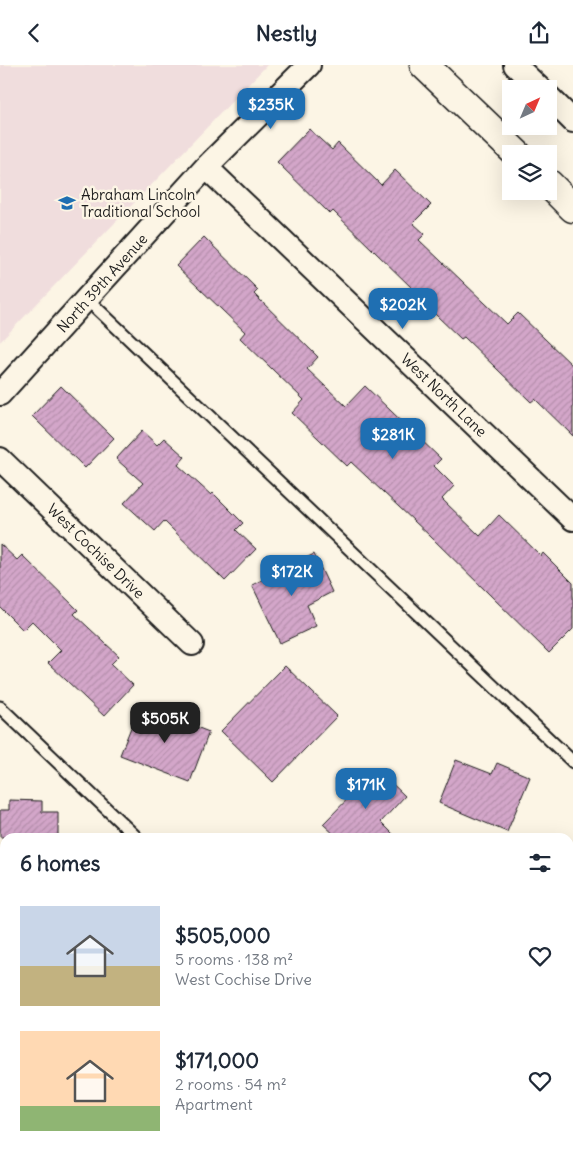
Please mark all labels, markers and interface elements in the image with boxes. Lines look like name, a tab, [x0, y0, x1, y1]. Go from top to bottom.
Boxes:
icon: back	[20, 19, 48, 47]
text: Nestly	[256, 19, 317, 47]
icon: share	[525, 19, 553, 47]
north arrow	[502, 80, 558, 135]
map controls	[502, 80, 557, 200]
pin: $235K	[236, 87, 306, 130]
text: $235K	[248, 94, 294, 114]
button: layers	[502, 145, 557, 200]
place label: Abraham Lincoln Traditional School	[81, 185, 200, 221]
school or university icon: Abraham Lincoln Traditional School	[57, 193, 77, 213]
street label: North 39th Avenue	[53, 230, 151, 336]
pin: $202K	[368, 287, 438, 330]
text: $202K	[380, 294, 426, 314]
street label: West North Lane	[397, 349, 491, 441]
pin: $281K	[358, 417, 428, 460]
text: $281K	[371, 424, 415, 444]
street label: West Cochise Drive	[43, 500, 149, 602]
pin: $172K	[257, 555, 327, 597]
text: $172K	[271, 561, 313, 581]
pin: $505K	[130, 701, 200, 744]
text: $505K	[141, 708, 189, 728]
pin: $171K	[331, 767, 401, 810]
text: $171K	[346, 774, 386, 794]
icon: filters	[526, 849, 554, 877]
text: 6 homes	[20, 850, 100, 877]
text: $505,000	[175, 922, 270, 949]
icon: home	[60, 926, 120, 986]
icon: heart	[526, 942, 554, 970]
text: 5 rooms · 138 m²	[175, 949, 293, 969]
text: West Cochise Drive	[175, 969, 312, 989]
text: $171,000	[175, 1047, 259, 1074]
icon: home	[60, 1051, 120, 1111]
icon: heart	[526, 1067, 554, 1095]
text: 2 rooms · 54 m²	[175, 1074, 287, 1094]
text: Apartment	[175, 1094, 253, 1114]

